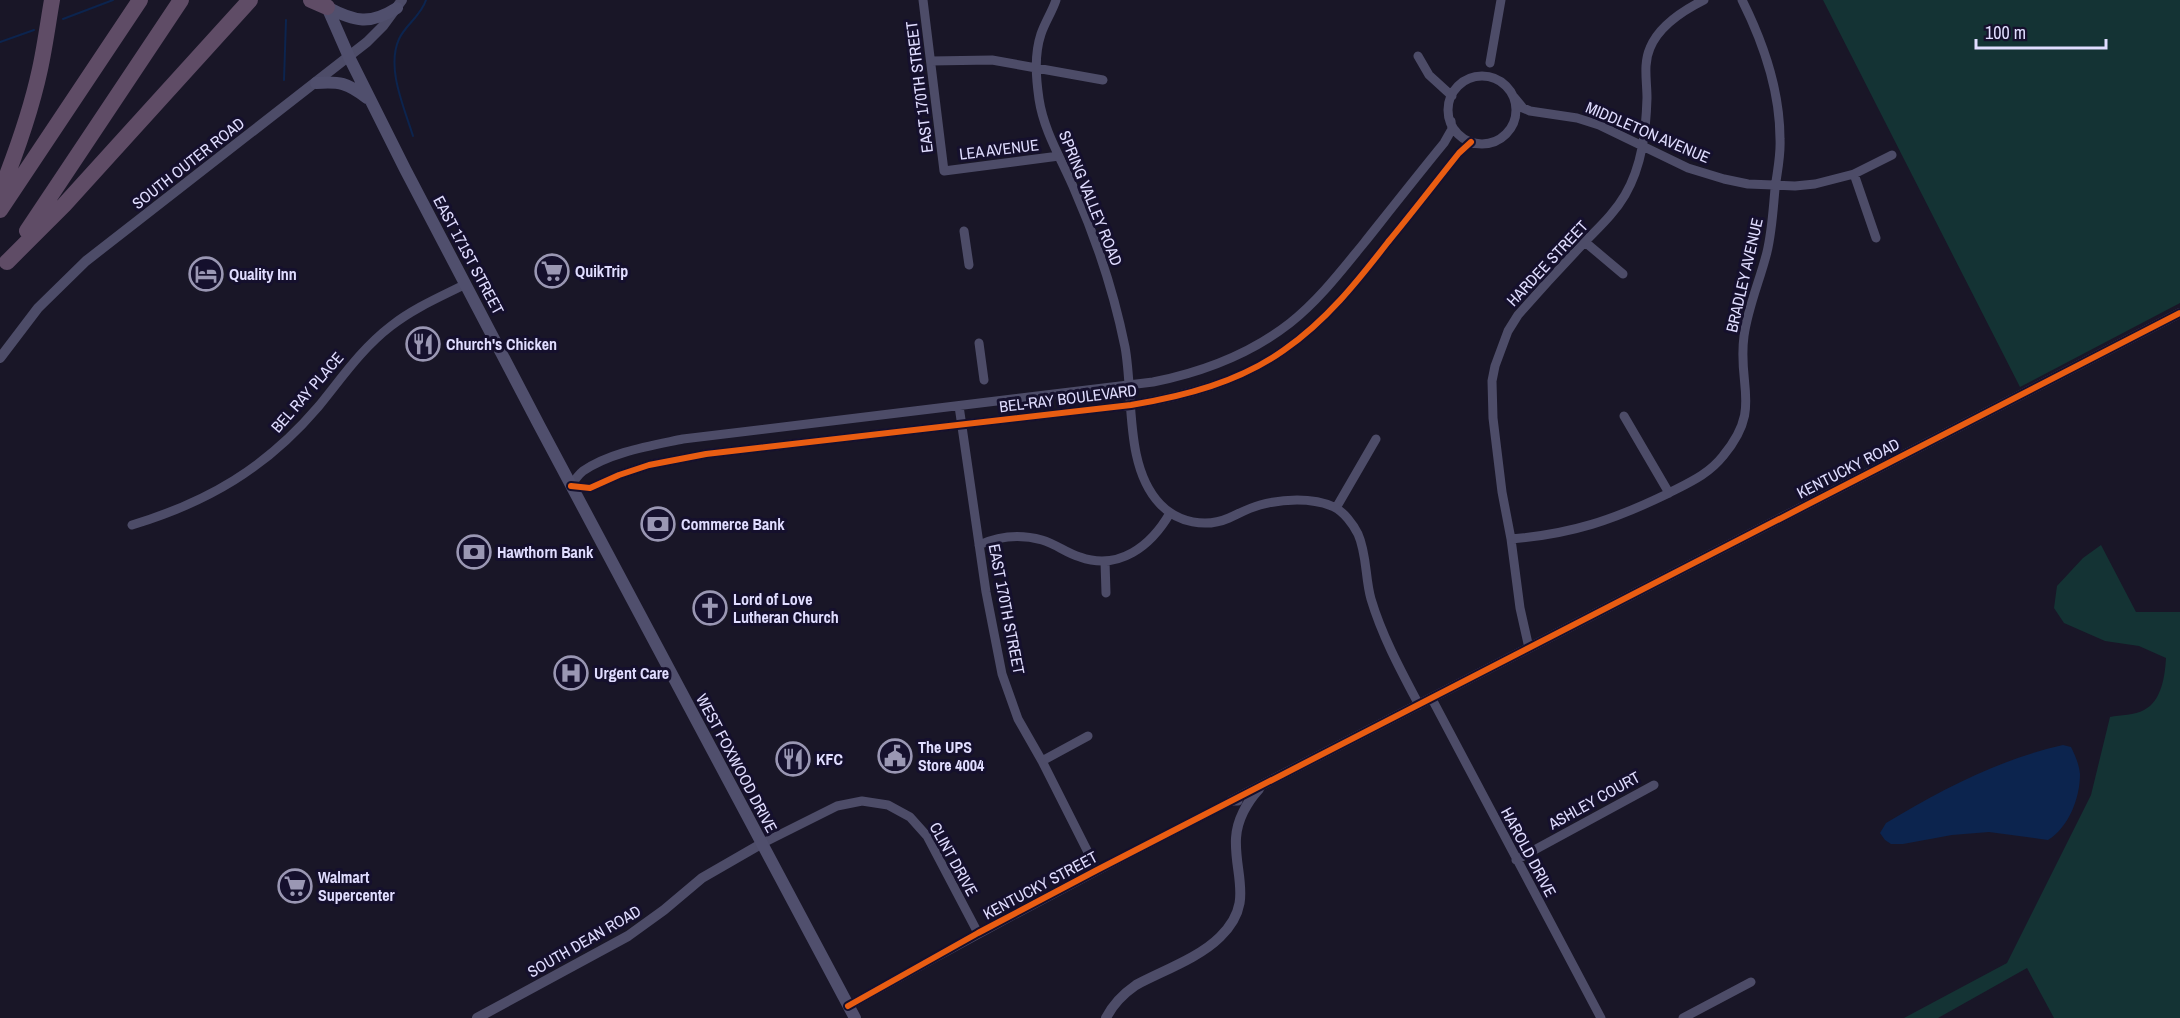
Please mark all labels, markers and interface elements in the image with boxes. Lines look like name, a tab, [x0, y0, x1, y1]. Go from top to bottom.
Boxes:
scale bar	[1976, 12, 2106, 50]
street label: EAST 170TH STREET	[900, 20, 938, 154]
text: 100 m	[1985, 20, 2026, 45]
street label: MIDDLETON AVENUE	[1583, 96, 1713, 168]
street label: SOUTH OUTER ROAD	[127, 112, 249, 214]
street label: SPRING VALLEY ROAD	[1054, 127, 1128, 269]
street label: LEA AVENUE	[958, 133, 1040, 165]
street label: EAST 171ST STREET	[428, 192, 510, 318]
street label: HARDEE STREET	[1501, 215, 1593, 311]
street label: BRADLEY AVENUE	[1720, 216, 1768, 334]
supermarket icon: QuikTrip	[534, 253, 570, 289]
hotel icon: Quality Inn	[188, 256, 224, 292]
place label: QuikTrip	[575, 260, 628, 282]
place label: Quality Inn	[229, 263, 297, 285]
restaurant icon: Church's Chicken	[405, 326, 441, 362]
place label: Church's Chicken	[446, 333, 557, 355]
street label: BEL RAY PLACE	[266, 347, 348, 437]
street label: BEL-RAY BOULEVARD	[998, 379, 1138, 417]
street label: KENTUCKY ROAD	[1793, 433, 1903, 503]
bank icon: Commerce Bank	[640, 506, 676, 542]
place label: Commerce Bank	[681, 513, 785, 535]
bank icon: Hawthorn Bank	[456, 534, 492, 570]
place label: Hawthorn Bank	[497, 541, 594, 563]
street label: EAST 170TH STREET	[984, 542, 1030, 676]
place label: Lord of Love Lutheran Church	[733, 588, 839, 628]
church icon: Lord of Love Lutheran Church	[692, 590, 728, 626]
hospital icon: Urgent Care	[553, 655, 589, 691]
place label: Urgent Care	[594, 662, 669, 684]
street label: WEST FOXWOOD DRIVE	[691, 690, 783, 836]
place label: The UPS Store 4004	[918, 736, 985, 776]
public building icon: The UPS Store 4004	[877, 738, 913, 774]
restaurant icon: KFC	[775, 741, 811, 777]
place label: KFC	[816, 748, 843, 770]
street label: ASHLEY COURT	[1543, 766, 1644, 835]
street label: HAROLD DRIVE	[1496, 803, 1562, 901]
street label: CLINT DRIVE	[925, 818, 983, 900]
street label: KENTUCKY STREET	[979, 846, 1101, 924]
place label: Walmart Supercenter	[318, 866, 395, 906]
supermarket icon: Walmart Supercenter	[277, 868, 313, 904]
street label: SOUTH DEAN ROAD	[523, 900, 645, 982]

